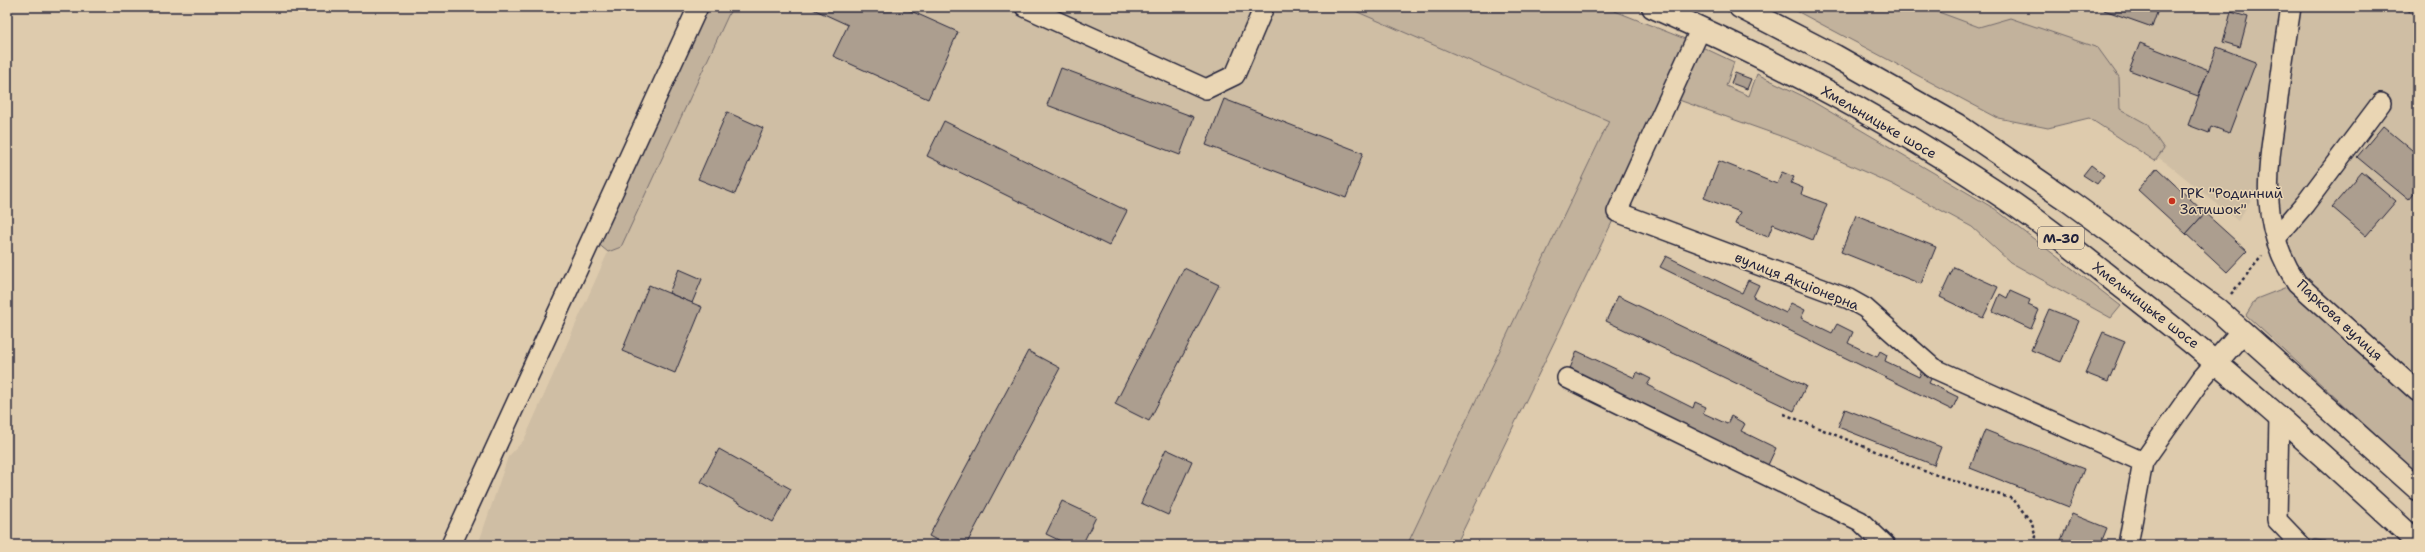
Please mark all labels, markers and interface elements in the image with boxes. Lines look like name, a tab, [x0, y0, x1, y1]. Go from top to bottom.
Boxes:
street label: Хмельницьке шосе	[1818, 82, 1940, 163]
place label: ГРК "Родинний Затишок"	[2180, 184, 2283, 218]
marker: ГРК "Родинний Затишок"	[2167, 196, 2177, 206]
road number: М-30	[2038, 227, 2084, 249]
street label: вулиця Акціонерна	[1732, 248, 1862, 314]
street label: Хмельницьке шосе	[2089, 258, 2203, 352]
street label: Паркова вулиця	[2293, 276, 2387, 364]

